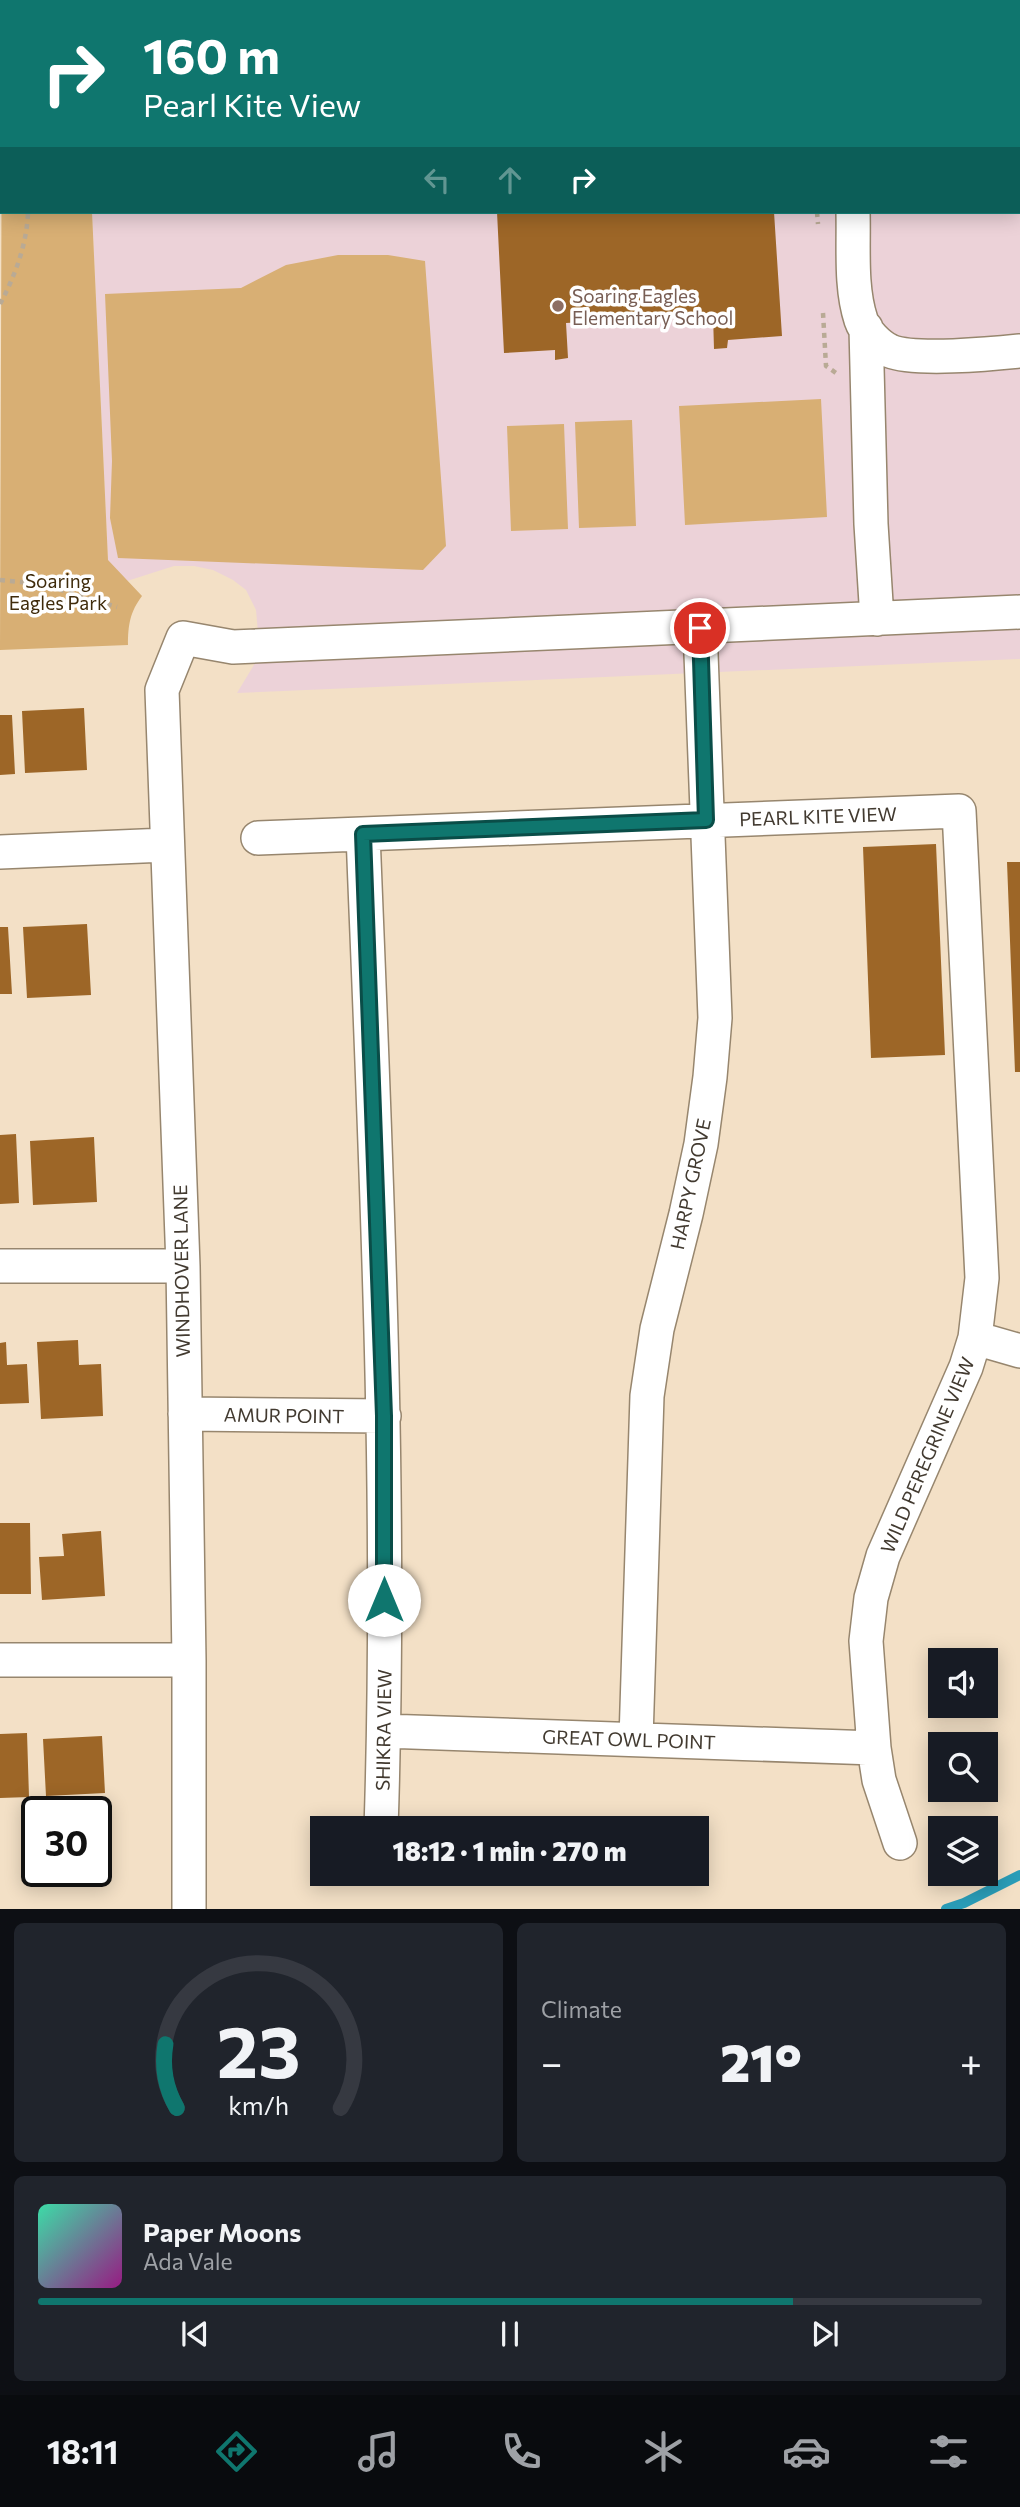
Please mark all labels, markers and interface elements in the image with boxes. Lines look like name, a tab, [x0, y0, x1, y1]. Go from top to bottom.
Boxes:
text: 160 m	[143, 24, 280, 84]
icon: right	[28, 28, 119, 119]
text: Pearl Kite View	[143, 84, 361, 124]
icon: left	[418, 161, 456, 199]
icon: ahead	[491, 161, 529, 199]
icon: right	[564, 161, 602, 199]
place label: Soaring Eagles Elementary School	[572, 284, 733, 329]
marker: Soaring Eagles Elementary School	[550, 298, 566, 314]
park label: Soaring Eagles Park	[9, 569, 107, 614]
pin	[670, 598, 730, 658]
icon: arrive	[681, 609, 719, 647]
street label: PEARL KITE VIEW	[739, 802, 897, 830]
street label: HARPY GROVE	[665, 1116, 715, 1252]
street label: WINDHOVER LANE	[168, 1184, 194, 1358]
street label: WILD PEREGRINE VIEW	[875, 1354, 979, 1556]
street label: AMUR POINT	[224, 1402, 344, 1428]
position arrow	[347, 1563, 421, 1637]
map controls	[928, 1648, 998, 1886]
button: sound	[928, 1648, 998, 1718]
street label: SHIKRA VIEW	[370, 1669, 396, 1791]
street label: GREAT OWL POINT	[542, 1724, 716, 1754]
button: search	[928, 1732, 998, 1802]
speed limit sign: 30	[21, 1796, 112, 1887]
button: layers	[928, 1816, 998, 1886]
text: 18:12 · 1 min · 270 m	[393, 1835, 626, 1866]
text: Climate	[541, 1995, 622, 2023]
text: 23	[217, 2005, 300, 2094]
text: 21°	[720, 2029, 802, 2093]
text: −	[541, 2038, 563, 2085]
text: +	[960, 2038, 982, 2085]
text: km/h	[228, 2090, 289, 2120]
text: Paper Moons	[143, 2216, 301, 2247]
text: Ada Vale	[143, 2247, 233, 2275]
icon: previous	[176, 2315, 214, 2353]
icon: pause	[491, 2315, 529, 2353]
icon: next	[806, 2315, 844, 2353]
icon: directions	[212, 2427, 261, 2476]
icon: music	[354, 2427, 403, 2476]
icon: phone	[497, 2427, 546, 2476]
icon: climate	[639, 2427, 688, 2476]
icon: car	[782, 2427, 831, 2476]
icon: filters	[924, 2427, 973, 2476]
text: 18:11	[47, 2431, 118, 2471]

